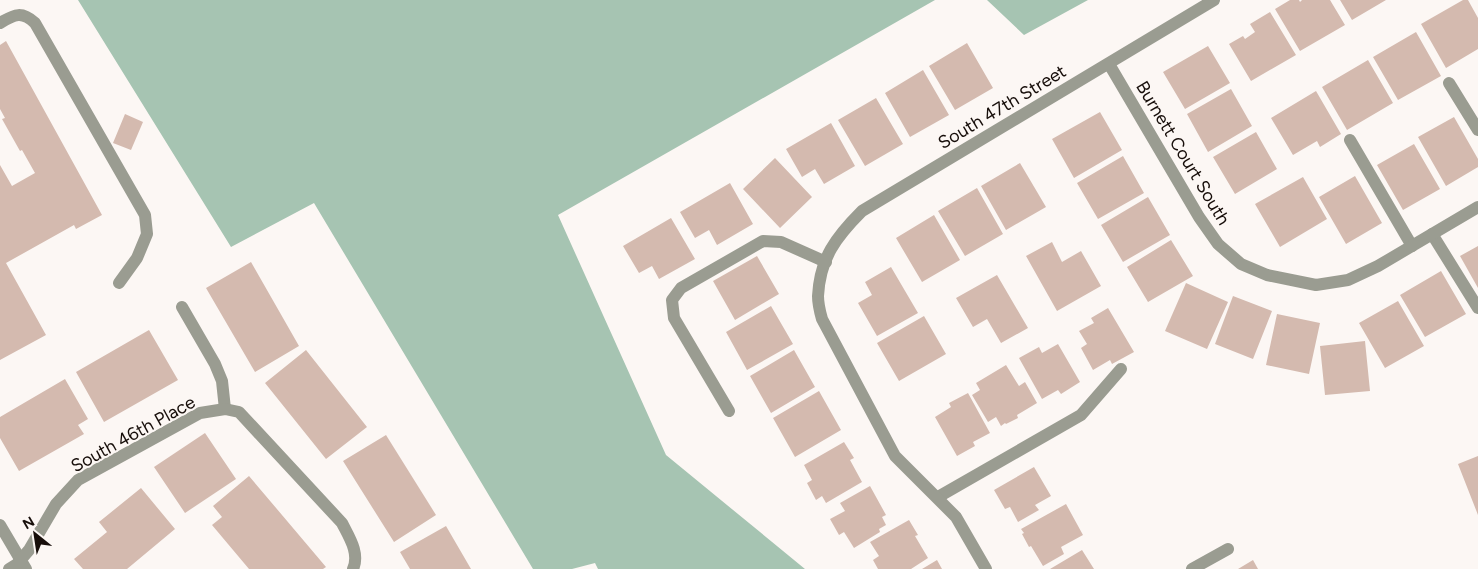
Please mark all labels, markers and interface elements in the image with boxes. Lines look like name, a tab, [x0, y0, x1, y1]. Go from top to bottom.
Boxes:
street label: South 47th Street	[934, 60, 1070, 154]
street label: Burnett Court South	[1131, 77, 1235, 229]
street label: South 46th Place	[67, 391, 199, 477]
north arrow	[10, 509, 60, 559]
text: N	[20, 513, 38, 533]

